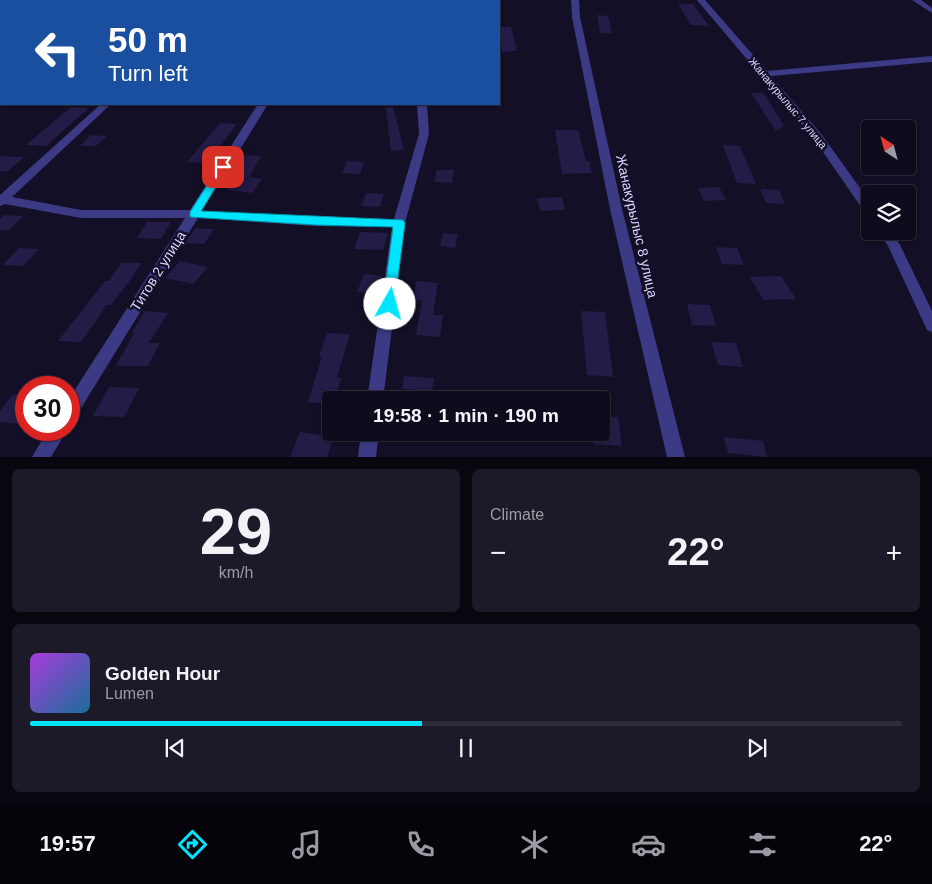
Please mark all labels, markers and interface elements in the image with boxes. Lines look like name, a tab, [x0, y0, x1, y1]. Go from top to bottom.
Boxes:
icon: left	[25, 20, 90, 85]
text: 50 m	[108, 20, 188, 59]
street label: Жанакурылыс 7 улица	[746, 55, 830, 152]
text: Turn left	[108, 61, 188, 86]
north arrow	[861, 120, 916, 175]
map controls	[861, 120, 916, 240]
pin	[202, 146, 244, 188]
icon: arrive	[209, 153, 237, 181]
street label: Жанакурылыс 8 улица	[613, 153, 661, 299]
button: layers	[861, 185, 916, 240]
street label: Титов 2 улица	[127, 228, 189, 314]
position arrow	[363, 277, 415, 329]
speed limit sign: 30	[15, 376, 80, 441]
text: 19:58 · 1 min · 190 m	[373, 405, 559, 426]
text: 29	[200, 495, 272, 568]
text: Climate	[490, 506, 544, 523]
text: 22°	[667, 531, 725, 573]
text: −	[490, 537, 506, 568]
text: +	[886, 537, 902, 568]
text: km/h	[219, 564, 253, 581]
text: Golden Hour	[105, 663, 220, 684]
text: Lumen	[105, 685, 154, 702]
icon: previous	[161, 734, 189, 762]
icon: pause	[452, 734, 480, 762]
icon: next	[743, 734, 771, 762]
icon: directions	[175, 827, 210, 862]
icon: music	[289, 827, 324, 862]
icon: phone	[403, 827, 438, 862]
icon: climate	[517, 827, 552, 862]
icon: car	[631, 827, 666, 862]
icon: filters	[745, 827, 780, 862]
text: 19:57	[40, 831, 96, 856]
text: 22°	[859, 831, 892, 856]

